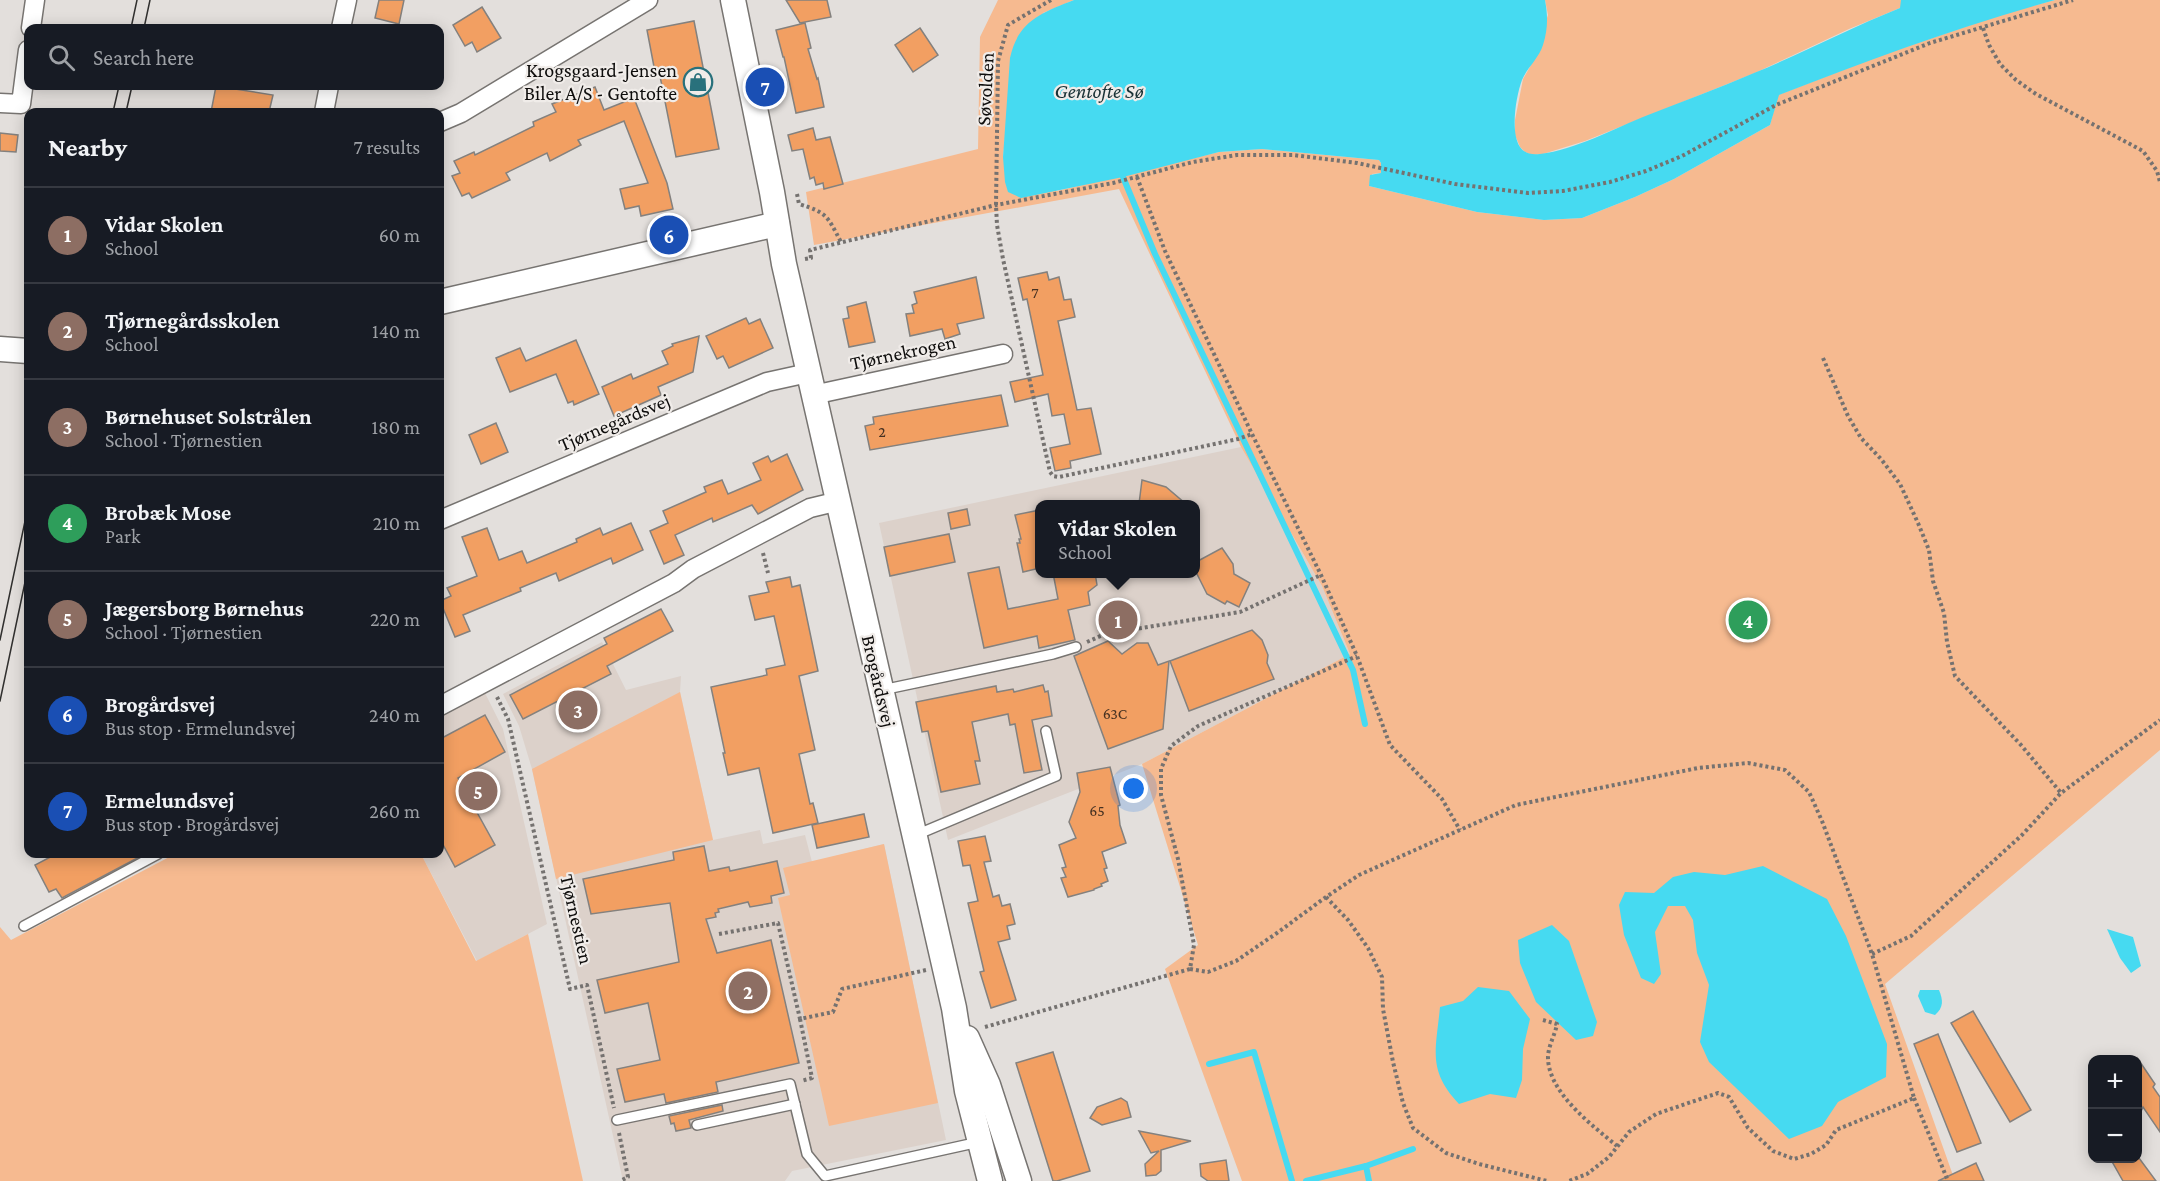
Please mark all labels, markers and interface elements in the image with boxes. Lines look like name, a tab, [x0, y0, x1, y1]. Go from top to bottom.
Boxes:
search box	[24, 24, 444, 90]
icon: search	[45, 41, 78, 74]
text: Search here	[93, 45, 194, 70]
street label: Søvolden	[972, 51, 998, 126]
place label: Krogsgaard-Jensen Biler A/S - Gentofte	[524, 59, 677, 104]
pin: 7	[746, 64, 784, 110]
shop icon: Krogsgaard-Jensen Biler A/S - Gentofte	[682, 66, 714, 98]
water label: Gentofte Sø	[1054, 79, 1144, 103]
text: Nearby	[48, 133, 127, 162]
text: 7 results	[354, 136, 420, 158]
text: Vidar Skolen	[105, 212, 223, 237]
pin: 6	[650, 212, 688, 258]
text: 1	[64, 224, 71, 246]
text: 60 m	[379, 224, 420, 246]
text: School	[105, 237, 158, 259]
house number: 7	[1031, 284, 1039, 301]
text: Tjørnegårdsskolen	[105, 308, 280, 333]
text: 2	[62, 320, 73, 342]
text: 140 m	[372, 320, 420, 342]
street label: Tjørnekrogen	[848, 330, 958, 375]
text: School	[105, 333, 158, 355]
street label: Tjørnegårdsvej	[555, 389, 673, 456]
text: Børnehuset Solstrålen	[105, 404, 312, 429]
text: 3	[63, 416, 72, 438]
text: 180 m	[371, 416, 420, 438]
house number: 2	[878, 423, 886, 440]
text: School · Tjørnestien	[105, 429, 262, 451]
text: Brobæk Mose	[105, 500, 231, 525]
popup	[1035, 500, 1200, 578]
text: 4	[62, 512, 73, 534]
text: 210 m	[373, 512, 420, 534]
text: Vidar Skolen	[1058, 516, 1177, 541]
text: Park	[105, 525, 141, 547]
text: School	[1058, 541, 1112, 563]
text: Jægersborg Børnehus	[105, 596, 304, 621]
pin: 1	[1098, 598, 1138, 642]
pin: 4	[1728, 598, 1768, 642]
text: 5	[63, 608, 72, 630]
text: 220 m	[370, 608, 420, 630]
text: School · Tjørnestien	[105, 621, 262, 643]
street label: Brogårdsvej	[857, 633, 900, 730]
pin: 3	[558, 688, 598, 732]
text: Brogårdsvej	[105, 692, 215, 717]
text: 6	[62, 704, 73, 726]
text: 240 m	[369, 704, 420, 726]
house number: 63C	[1103, 705, 1127, 722]
text: Bus stop · Ermelundsvej	[105, 717, 296, 739]
pin: 5	[458, 768, 498, 814]
your location	[1119, 774, 1148, 803]
text: Ermelundsvej	[105, 788, 234, 813]
text: 7	[63, 800, 72, 822]
text: 260 m	[369, 800, 420, 822]
house number: 65	[1089, 802, 1105, 819]
text: Bus stop · Brogårdsvej	[105, 813, 279, 835]
street label: Tjørnestien	[555, 872, 598, 967]
pin: 2	[728, 968, 768, 1014]
map controls	[2088, 1055, 2142, 1163]
button: +	[2088, 1055, 2142, 1109]
button: −	[2088, 1109, 2142, 1163]

